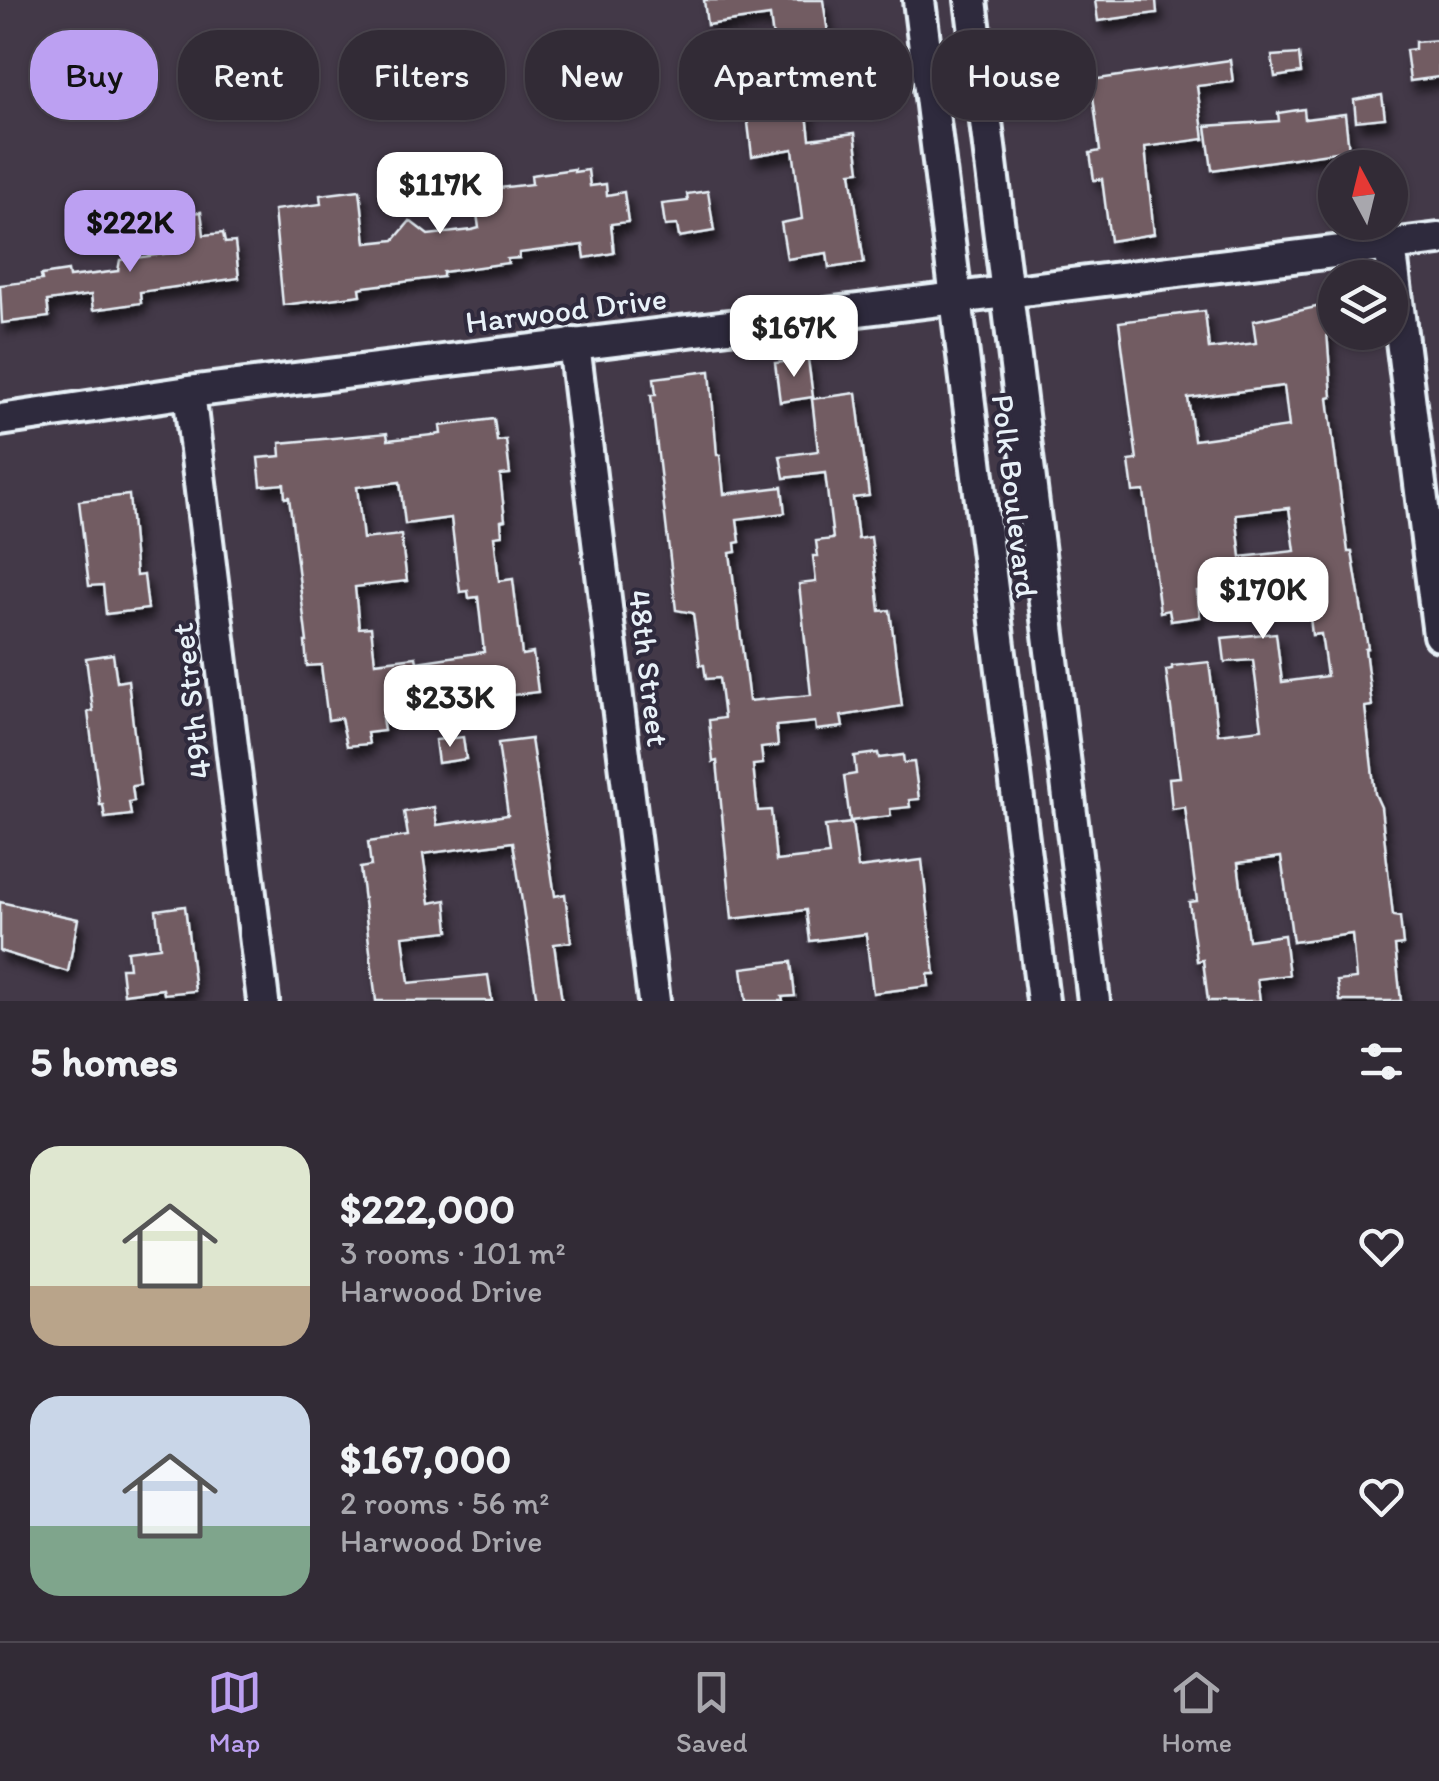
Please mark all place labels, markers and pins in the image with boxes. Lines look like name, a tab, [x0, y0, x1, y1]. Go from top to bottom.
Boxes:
pin: $117K	[370, 152, 510, 237]
pin: $222K	[60, 190, 200, 275]
pin: $167K	[724, 295, 864, 380]
pin: $170K	[1193, 557, 1333, 642]
pin: $233K	[380, 665, 520, 750]

